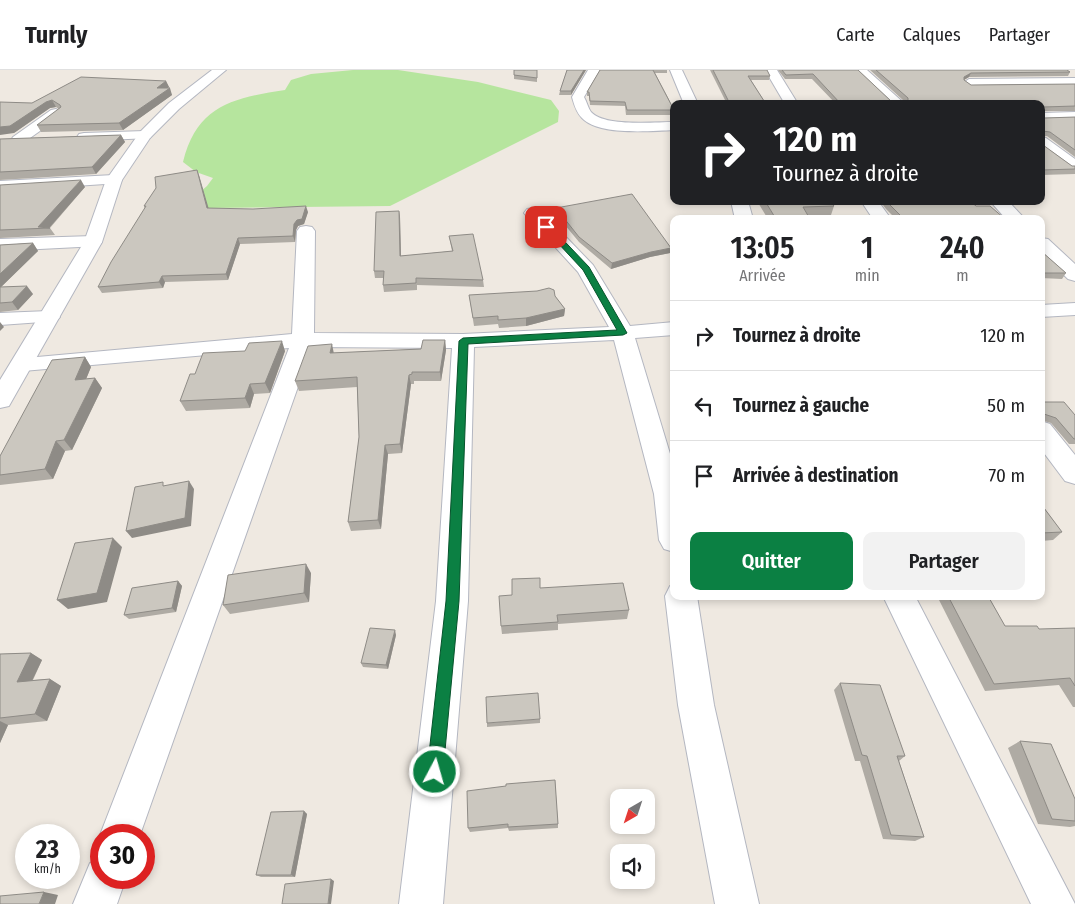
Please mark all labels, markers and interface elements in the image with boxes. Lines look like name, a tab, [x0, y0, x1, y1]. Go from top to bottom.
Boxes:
text: Turnly	[25, 21, 87, 49]
text: Carte	[836, 24, 875, 46]
text: Calques	[903, 24, 961, 46]
text: Partager	[989, 24, 1050, 46]
text: 120 m	[773, 118, 857, 160]
icon: right	[690, 120, 755, 185]
text: Tournez à droite	[773, 160, 919, 187]
pin	[525, 206, 567, 248]
icon: arrive	[532, 213, 560, 241]
text: 13:05	[730, 230, 794, 266]
text: 1	[861, 230, 873, 266]
text: 240	[940, 230, 985, 266]
text: Arrivée	[739, 266, 786, 285]
text: min	[855, 266, 880, 285]
text: m	[956, 266, 968, 285]
icon: right	[690, 322, 718, 350]
text: Tournez à droite	[733, 324, 861, 347]
text: 120 m	[980, 324, 1025, 347]
icon: left	[690, 392, 718, 420]
text: Tournez à gauche	[733, 394, 869, 417]
text: 50 m	[987, 394, 1025, 417]
icon: arrive	[690, 462, 718, 490]
text: Arrivée à destination	[733, 464, 899, 487]
text: 70 m	[989, 464, 1025, 487]
button: Quitter	[690, 532, 853, 590]
button: Partager	[863, 532, 1025, 590]
position arrow	[408, 745, 460, 797]
north arrow	[610, 789, 655, 834]
map controls	[610, 789, 655, 889]
speed limit sign: 30	[90, 824, 155, 889]
text: 23	[36, 835, 59, 865]
button: sound	[610, 844, 655, 889]
text: km/h	[34, 862, 61, 876]

